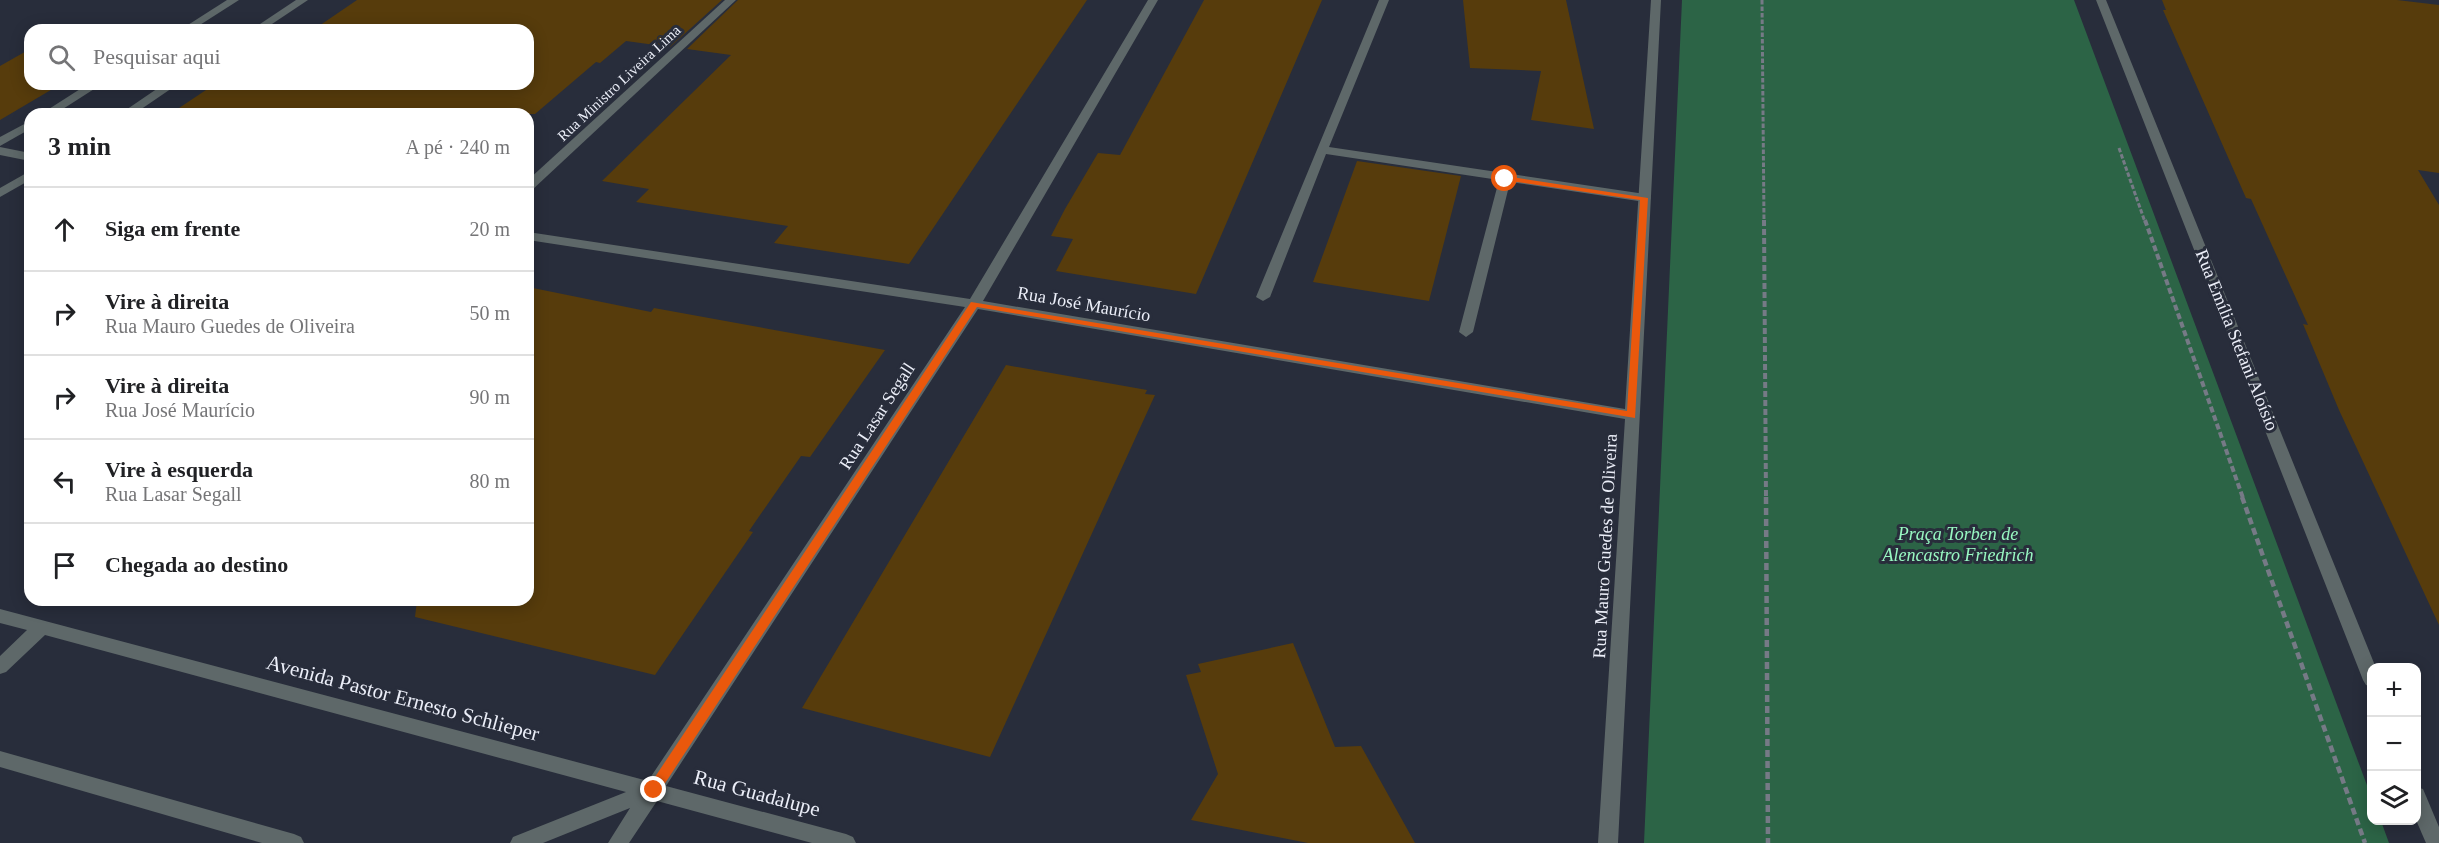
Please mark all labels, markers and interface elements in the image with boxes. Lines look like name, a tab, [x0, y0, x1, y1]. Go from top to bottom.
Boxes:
street label: Rua Ministro Liveira Lima	[554, 22, 684, 144]
search box	[24, 24, 534, 90]
icon: search	[45, 41, 78, 74]
text: Pesquisar aqui	[93, 44, 221, 69]
text: 3 min	[48, 132, 111, 161]
text: A pé · 240 m	[406, 136, 510, 158]
route start	[1491, 165, 1517, 191]
icon: ahead	[48, 213, 81, 246]
text: Siga em frente	[105, 216, 240, 241]
text: 20 m	[469, 218, 510, 240]
street label: Rua Emília Stefani Aloísio	[2191, 247, 2283, 433]
street label: Rua José Maurício	[1016, 282, 1152, 326]
text: Vire à direita	[105, 289, 229, 314]
icon: right	[48, 297, 81, 330]
text: 50 m	[469, 302, 510, 324]
text: Rua Mauro Guedes de Oliveira	[105, 315, 355, 337]
street label: Rua Lasar Segall	[835, 359, 919, 473]
text: Vire à direita	[105, 373, 229, 398]
icon: right	[48, 381, 81, 414]
text: 90 m	[469, 386, 510, 408]
text: Rua José Maurício	[105, 399, 255, 421]
street label: Rua Mauro Guedes de Oliveira	[1589, 433, 1621, 659]
text: Vire à esquerda	[105, 457, 253, 482]
icon: left	[48, 465, 81, 498]
text: 80 m	[469, 470, 510, 492]
text: Rua Lasar Segall	[105, 483, 242, 505]
park label: Praça Torben de Alencastro Friedrich	[1882, 524, 2033, 565]
icon: arrive	[48, 549, 81, 582]
text: Chegada ao destino	[105, 552, 288, 577]
street label: Avenida Pastor Ernesto Schlieper	[264, 650, 542, 746]
map controls	[2367, 663, 2421, 825]
button: +	[2367, 663, 2421, 717]
button: −	[2367, 717, 2421, 771]
street label: Rua Guadalupe	[691, 765, 823, 821]
button: layers	[2367, 771, 2421, 825]
route end	[640, 776, 666, 802]

